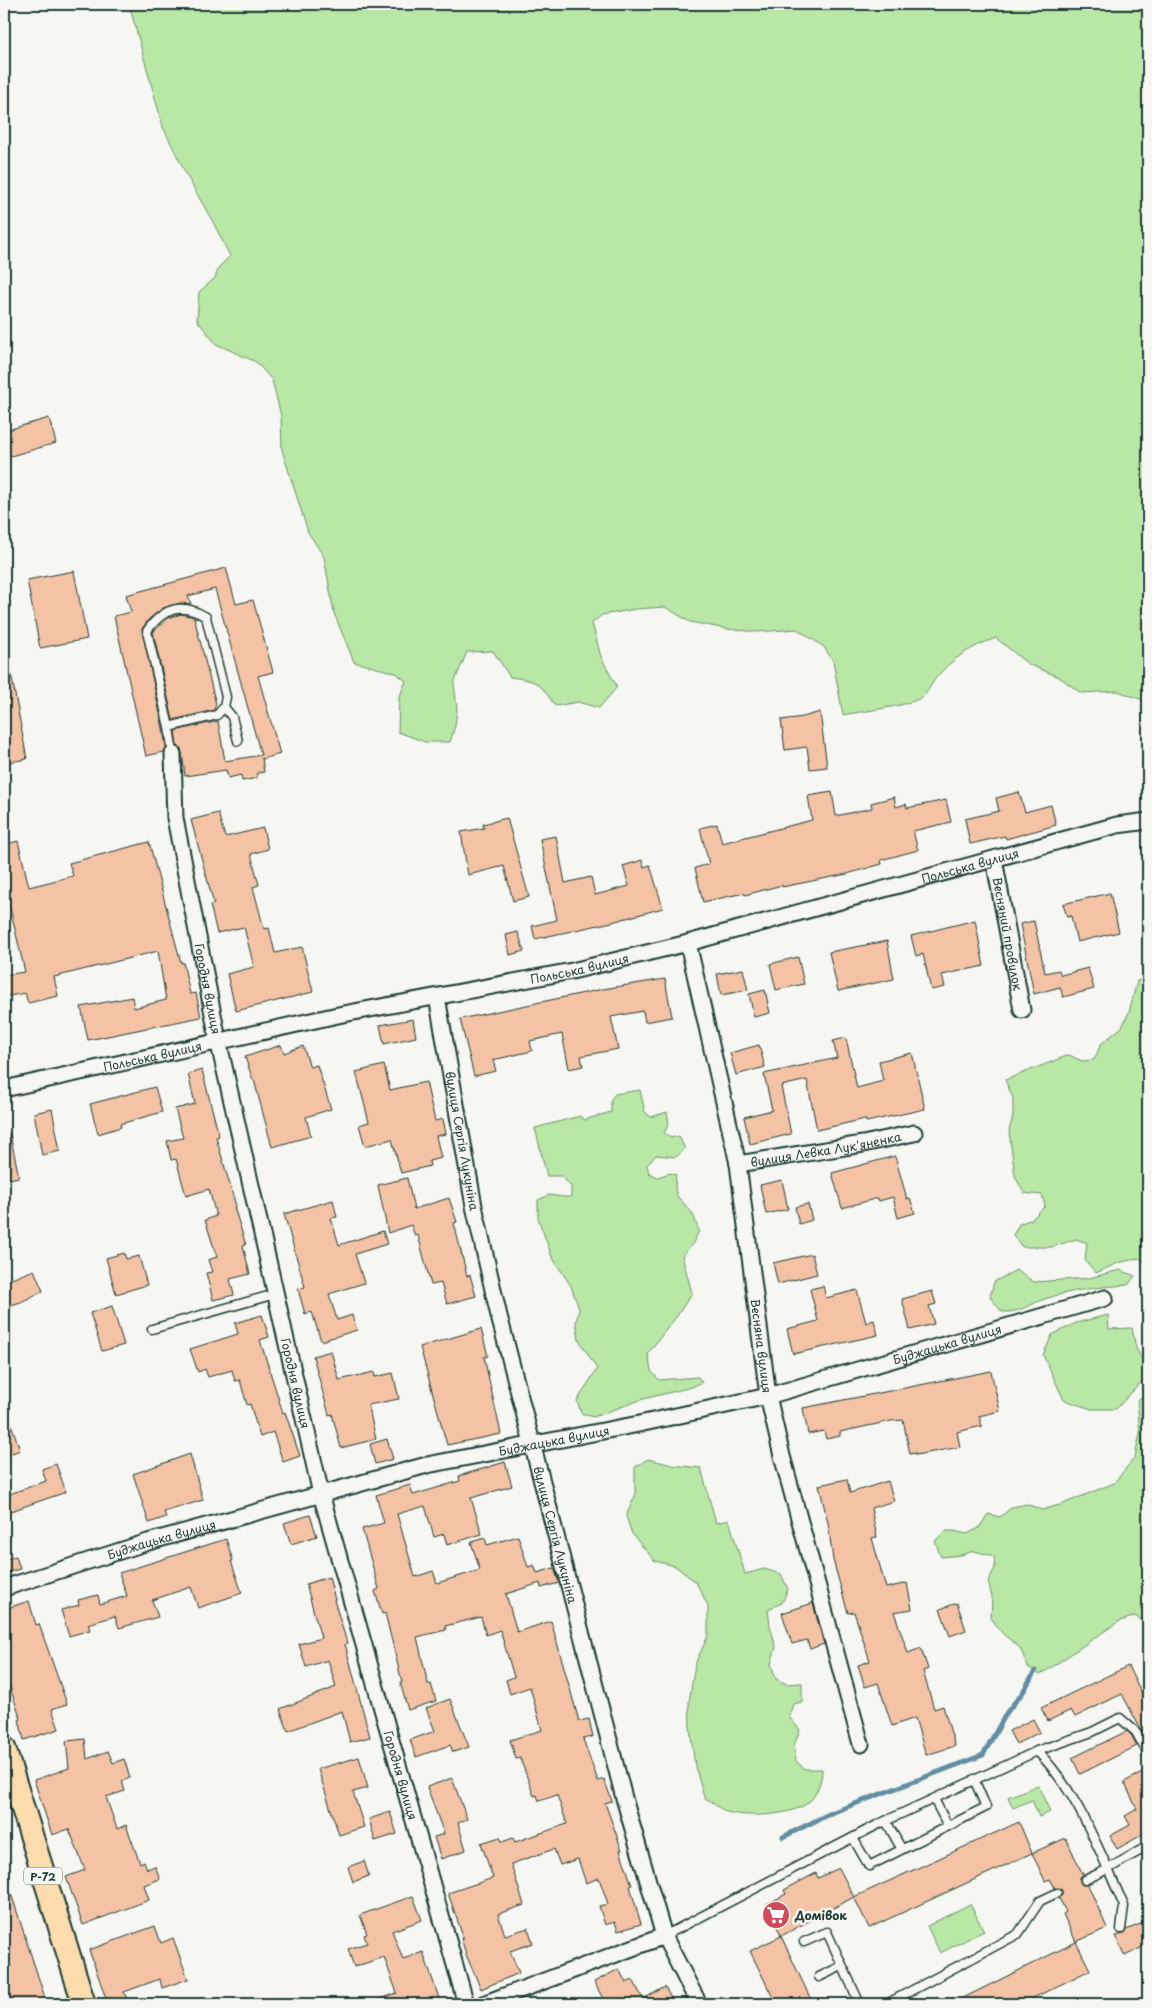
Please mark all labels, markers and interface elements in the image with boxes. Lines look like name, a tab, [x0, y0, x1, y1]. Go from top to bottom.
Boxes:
street label: Польська вулиця	[919, 843, 1021, 887]
street label: Весняний провулок	[988, 875, 1027, 993]
street label: Городня вулиця	[190, 942, 226, 1036]
street label: Польська вулиця	[529, 949, 630, 988]
street label: Польська вулиця	[101, 1036, 203, 1076]
street label: вулиця Сергія Лукуніна	[441, 1070, 484, 1213]
street label: вулиця Левка Лук'яненка	[749, 1127, 903, 1171]
street label: Весняна вулиця	[747, 1298, 777, 1394]
street label: Буджацька вулиця	[891, 1320, 1004, 1368]
street label: Городня вулиця	[277, 1336, 315, 1430]
street label: Буджацька вулиця	[497, 1421, 611, 1460]
street label: вулиця Сергія Лукуніна	[529, 1464, 582, 1606]
street label: Буджацька вулиця	[105, 1515, 218, 1563]
street label: Городня вулиця	[380, 1728, 422, 1822]
road number: Р-72	[24, 1868, 62, 1884]
supermarket icon: Домівок	[761, 1900, 791, 1930]
place label: Домівок	[794, 1906, 847, 1924]

